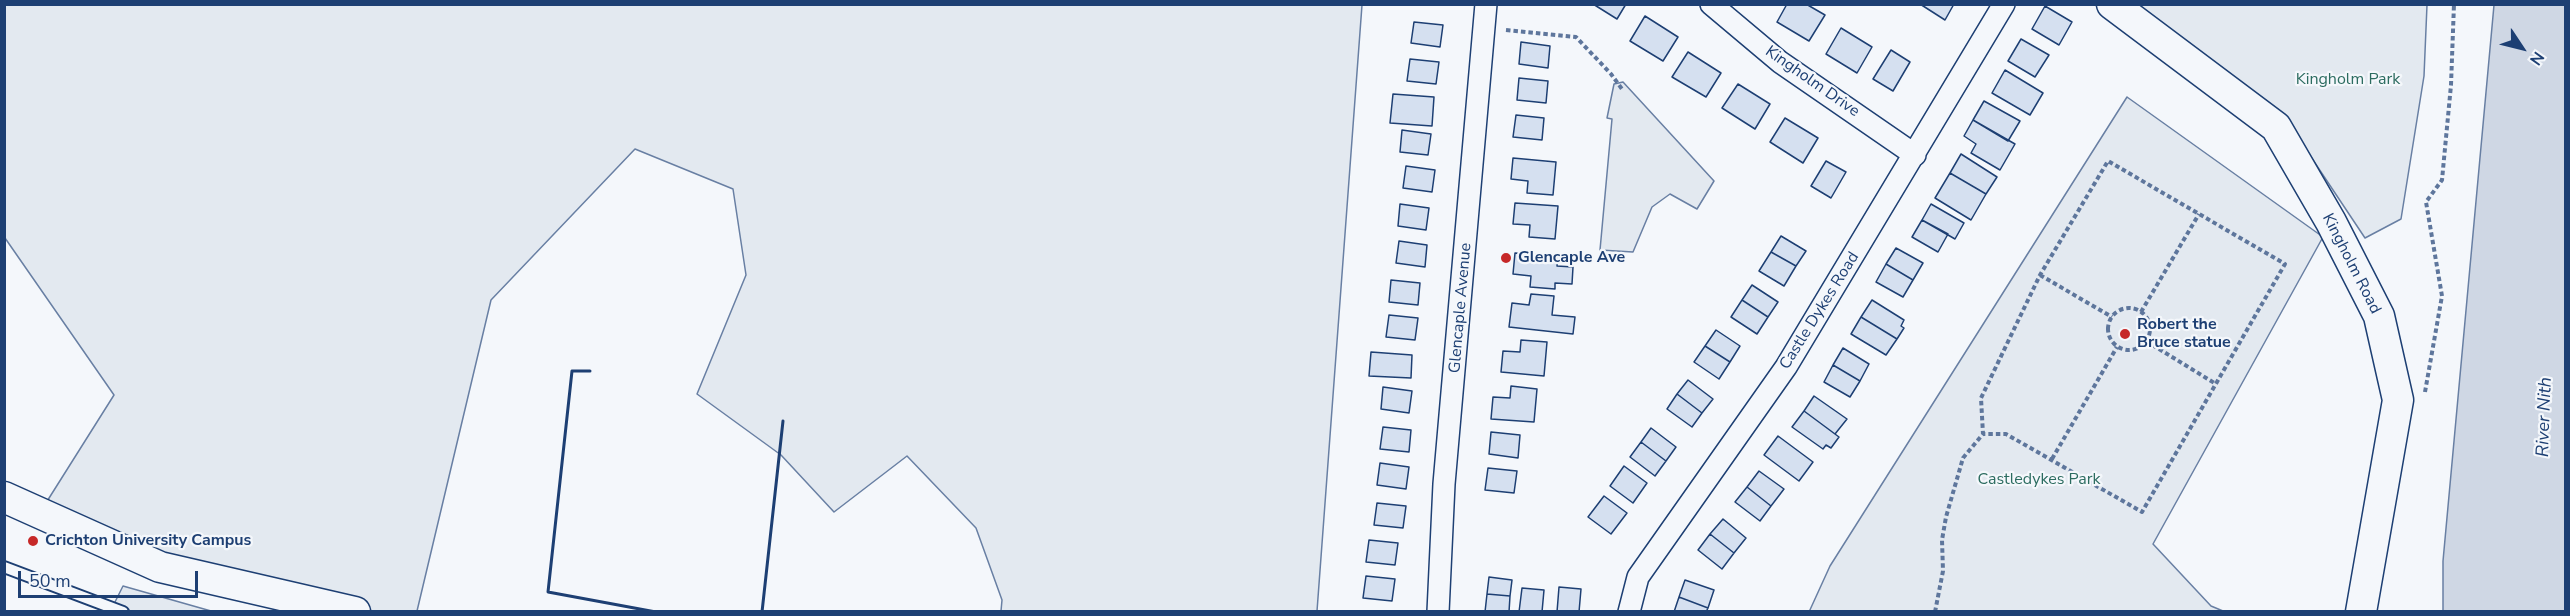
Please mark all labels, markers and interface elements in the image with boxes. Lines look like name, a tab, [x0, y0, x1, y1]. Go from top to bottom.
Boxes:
north arrow	[2492, 18, 2552, 78]
street label: Kingholm Drive	[1761, 42, 1863, 122]
text: N	[2524, 47, 2549, 70]
park label: Kingholm Park	[2296, 70, 2400, 90]
street label: Kingholm Road	[2317, 211, 2385, 317]
street label: Glencaple Avenue	[1446, 242, 1476, 374]
place label: Glencaple Ave	[1518, 248, 1625, 268]
street label: Castle Dykes Road	[1776, 249, 1864, 373]
marker: Glencaple Ave	[1499, 251, 1513, 265]
place label: Robert the Bruce statue	[2137, 315, 2231, 353]
marker: Robert the Bruce statue	[2118, 327, 2132, 341]
water label: River Nith	[2533, 377, 2557, 457]
park label: Castledykes Park	[1978, 470, 2100, 490]
place label: Crichton University Campus	[45, 531, 251, 551]
marker: Crichton University Campus	[26, 534, 40, 548]
scale bar	[21, 559, 201, 597]
text: 50 m	[29, 569, 71, 593]

